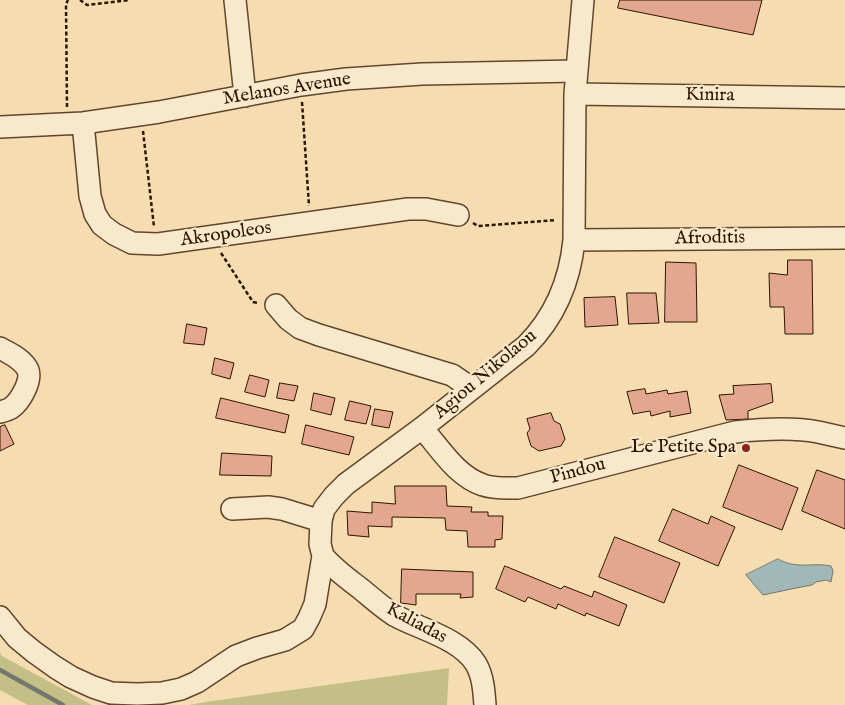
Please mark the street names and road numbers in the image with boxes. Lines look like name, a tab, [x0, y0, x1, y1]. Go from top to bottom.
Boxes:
street label: Melanos Avenue	[221, 69, 353, 111]
street label: Kinira	[685, 84, 735, 108]
street label: Akropoleos	[179, 217, 273, 253]
street label: Afroditis	[675, 227, 745, 251]
street label: Agiou Nikolaou	[430, 325, 542, 425]
street label: Pindou	[548, 454, 608, 490]
street label: Kaliadas	[382, 599, 450, 649]

